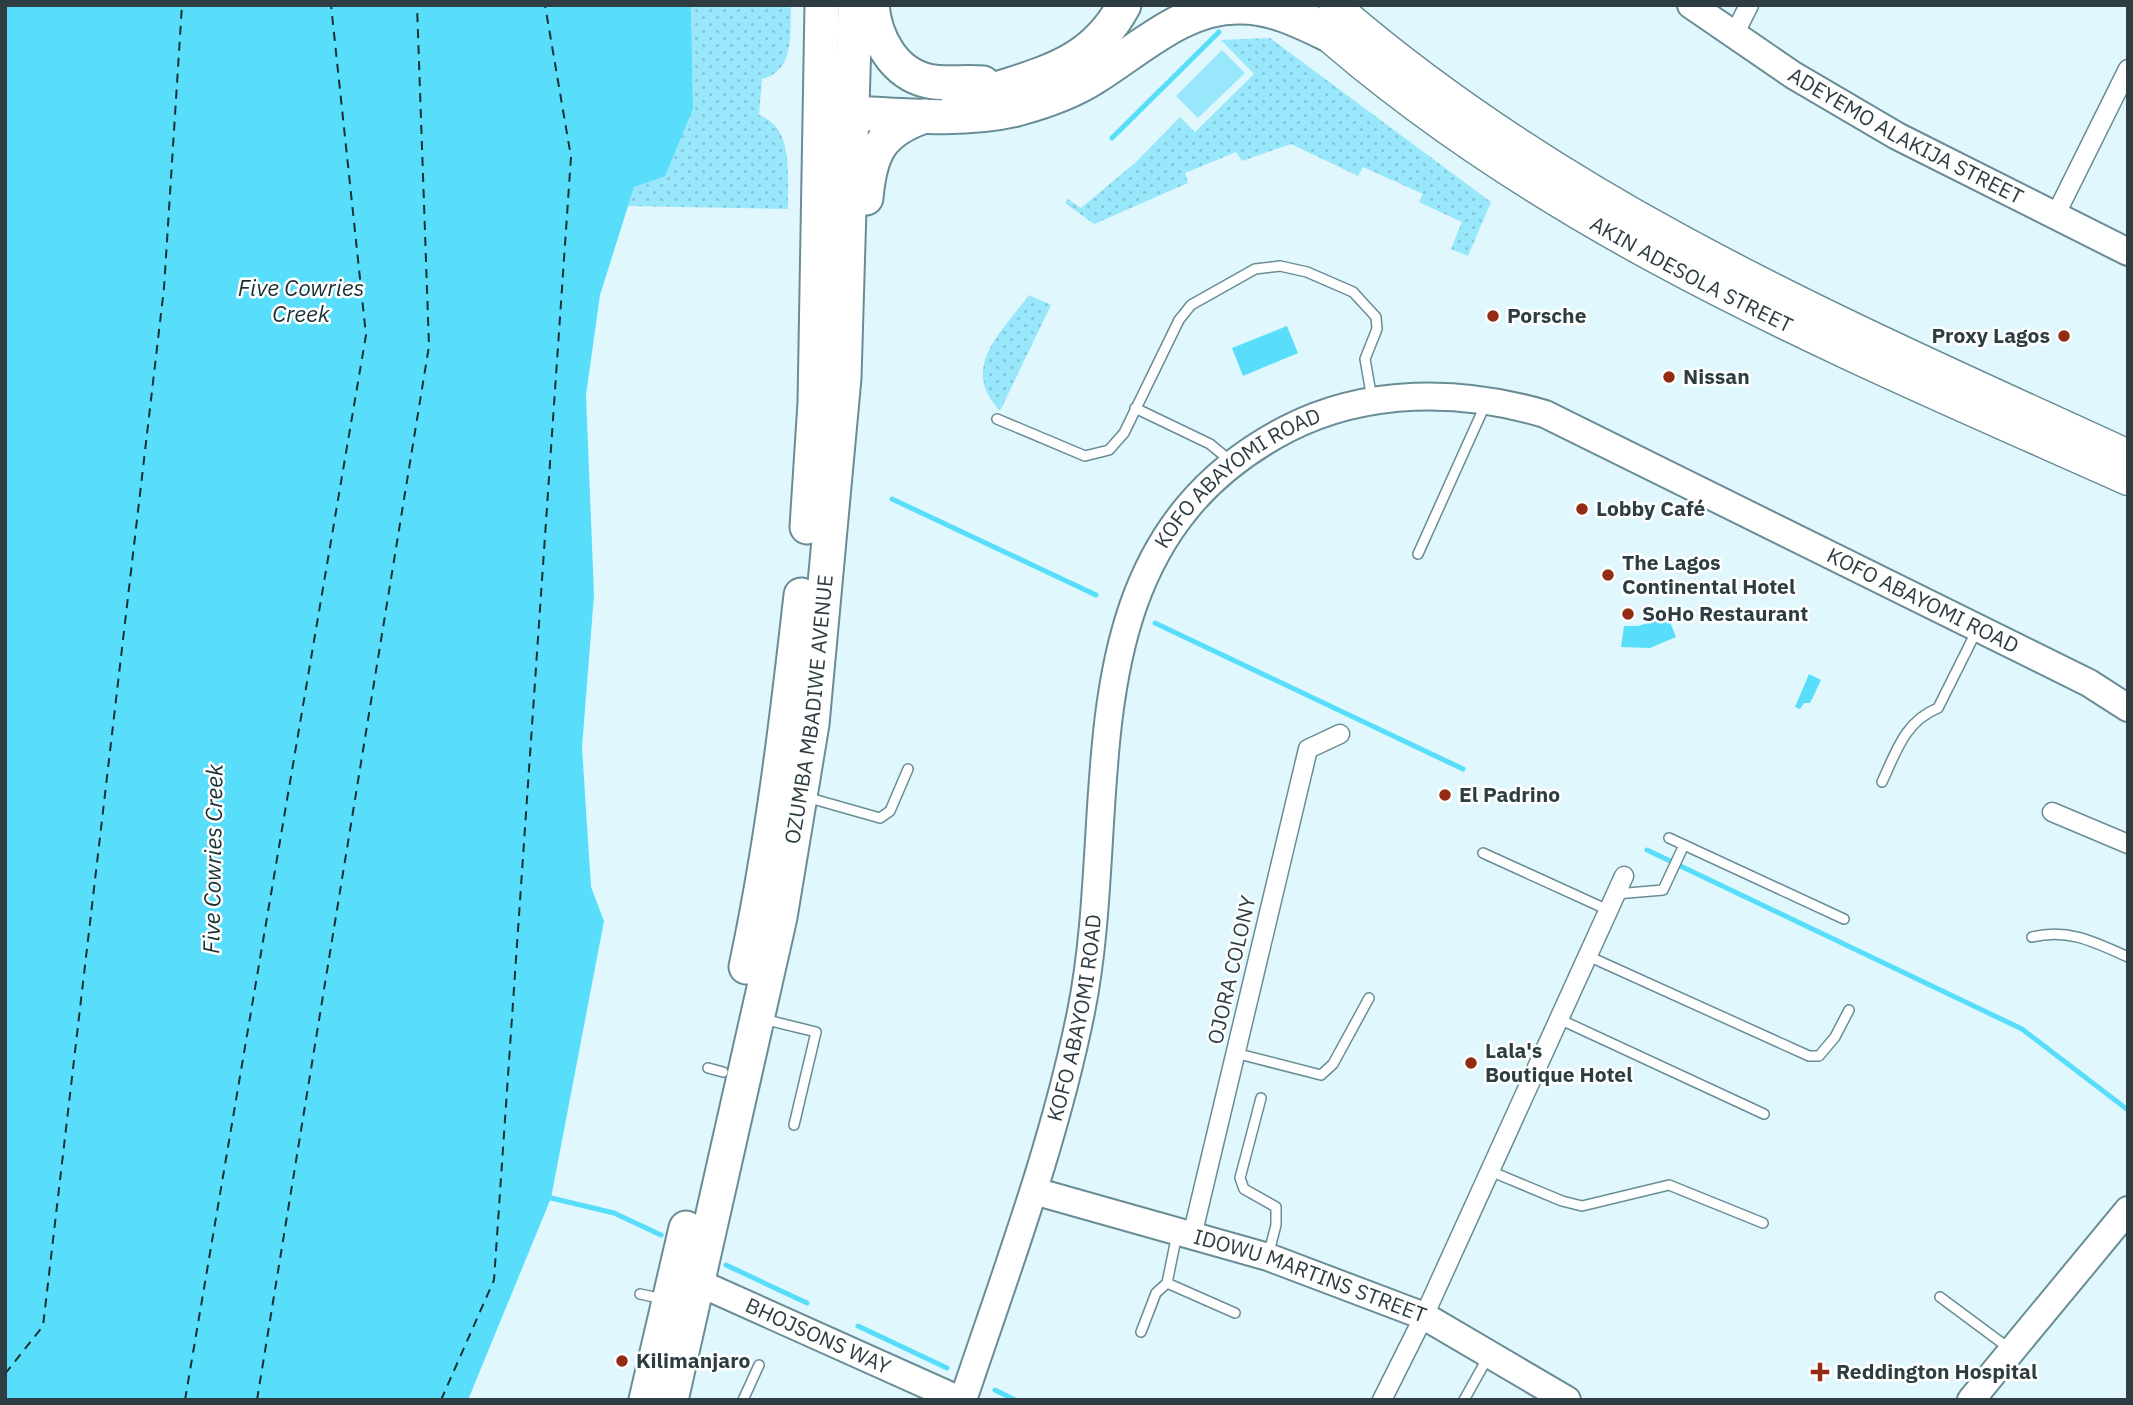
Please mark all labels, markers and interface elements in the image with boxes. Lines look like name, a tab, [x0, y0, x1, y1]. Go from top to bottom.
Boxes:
street label: ADEYEMO ALAKIJA STREET	[1783, 60, 2028, 210]
street label: AKIN ADESOLA STREET	[1585, 209, 1798, 339]
water label: Five Cowries Creek	[238, 272, 364, 328]
place label: Porsche	[1507, 301, 1587, 329]
marker: Porsche	[1485, 308, 1501, 324]
place label: Proxy Lagos	[1932, 321, 2050, 349]
marker: Proxy Lagos	[2056, 328, 2072, 344]
place label: Nissan	[1683, 362, 1750, 390]
marker: Nissan	[1661, 369, 1677, 385]
street label: KOFO ABAYOMI ROAD	[1147, 401, 1324, 553]
place label: Lobby Café	[1596, 494, 1705, 522]
marker: Lobby Café	[1574, 501, 1590, 517]
street label: KOFO ABAYOMI ROAD	[1823, 541, 2024, 659]
place label: The Lagos Continental Hotel	[1622, 548, 1795, 600]
marker: The Lagos Continental Hotel	[1600, 567, 1616, 583]
street label: OZUMBA MBADIWE AVENUE	[777, 573, 839, 846]
place label: SoHo Restaurant	[1642, 599, 1808, 627]
marker: SoHo Restaurant	[1620, 606, 1636, 622]
water label: Five Cowries Creek	[195, 763, 229, 954]
place label: El Padrino	[1459, 780, 1560, 808]
marker: El Padrino	[1437, 787, 1453, 803]
street label: OJORA COLONY	[1200, 892, 1262, 1047]
street label: KOFO ABAYOMI ROAD	[1040, 913, 1107, 1124]
place label: Lala's Boutique Hotel	[1485, 1036, 1633, 1088]
marker: Lala's Boutique Hotel	[1463, 1055, 1479, 1071]
street label: IDOWU MARTINS STREET	[1191, 1222, 1431, 1329]
street label: BHOJSONS WAY	[741, 1291, 896, 1380]
place label: Kilimanjaro	[636, 1346, 751, 1374]
marker: Kilimanjaro	[614, 1353, 630, 1369]
place label: Reddington Hospital	[1836, 1357, 2037, 1385]
marker: Reddington Hospital	[1810, 1362, 1830, 1382]

